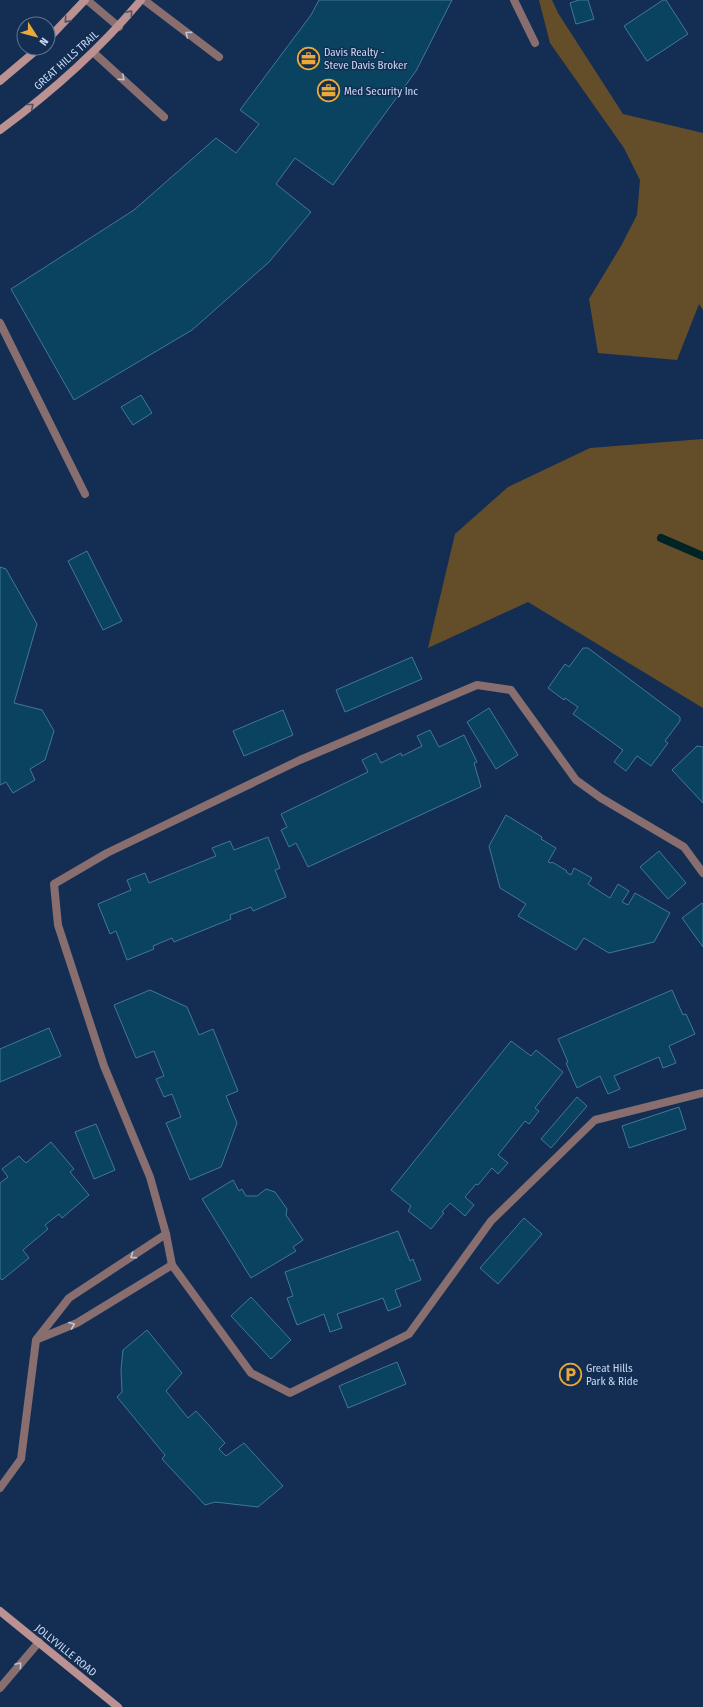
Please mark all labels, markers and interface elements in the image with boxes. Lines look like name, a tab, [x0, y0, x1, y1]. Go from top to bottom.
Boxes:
one-way arrow	[125, 11, 132, 18]
one-way arrow	[64, 15, 72, 23]
north arrow	[16, 16, 56, 56]
street label: GREAT HILLS TRAIL	[31, 28, 101, 93]
one-way arrow	[186, 32, 193, 39]
text: N	[36, 35, 51, 48]
office icon: Davis Realty - Steve Davis Broker	[295, 45, 321, 71]
place label: Davis Realty - Steve Davis Broker	[324, 46, 407, 72]
one-way arrow	[117, 73, 124, 80]
office icon: Med Security Inc	[316, 78, 342, 104]
place label: Med Security Inc	[344, 85, 418, 98]
one-way arrow	[26, 103, 33, 110]
one-way arrow	[130, 1251, 137, 1259]
one-way arrow	[68, 1322, 75, 1330]
parking icon: Great Hills Park & Ride	[558, 1361, 584, 1387]
place label: Great Hills Park & Ride	[586, 1362, 638, 1388]
street label: JOLLYVILLE ROAD	[32, 1622, 99, 1679]
one-way arrow	[15, 1662, 22, 1670]

